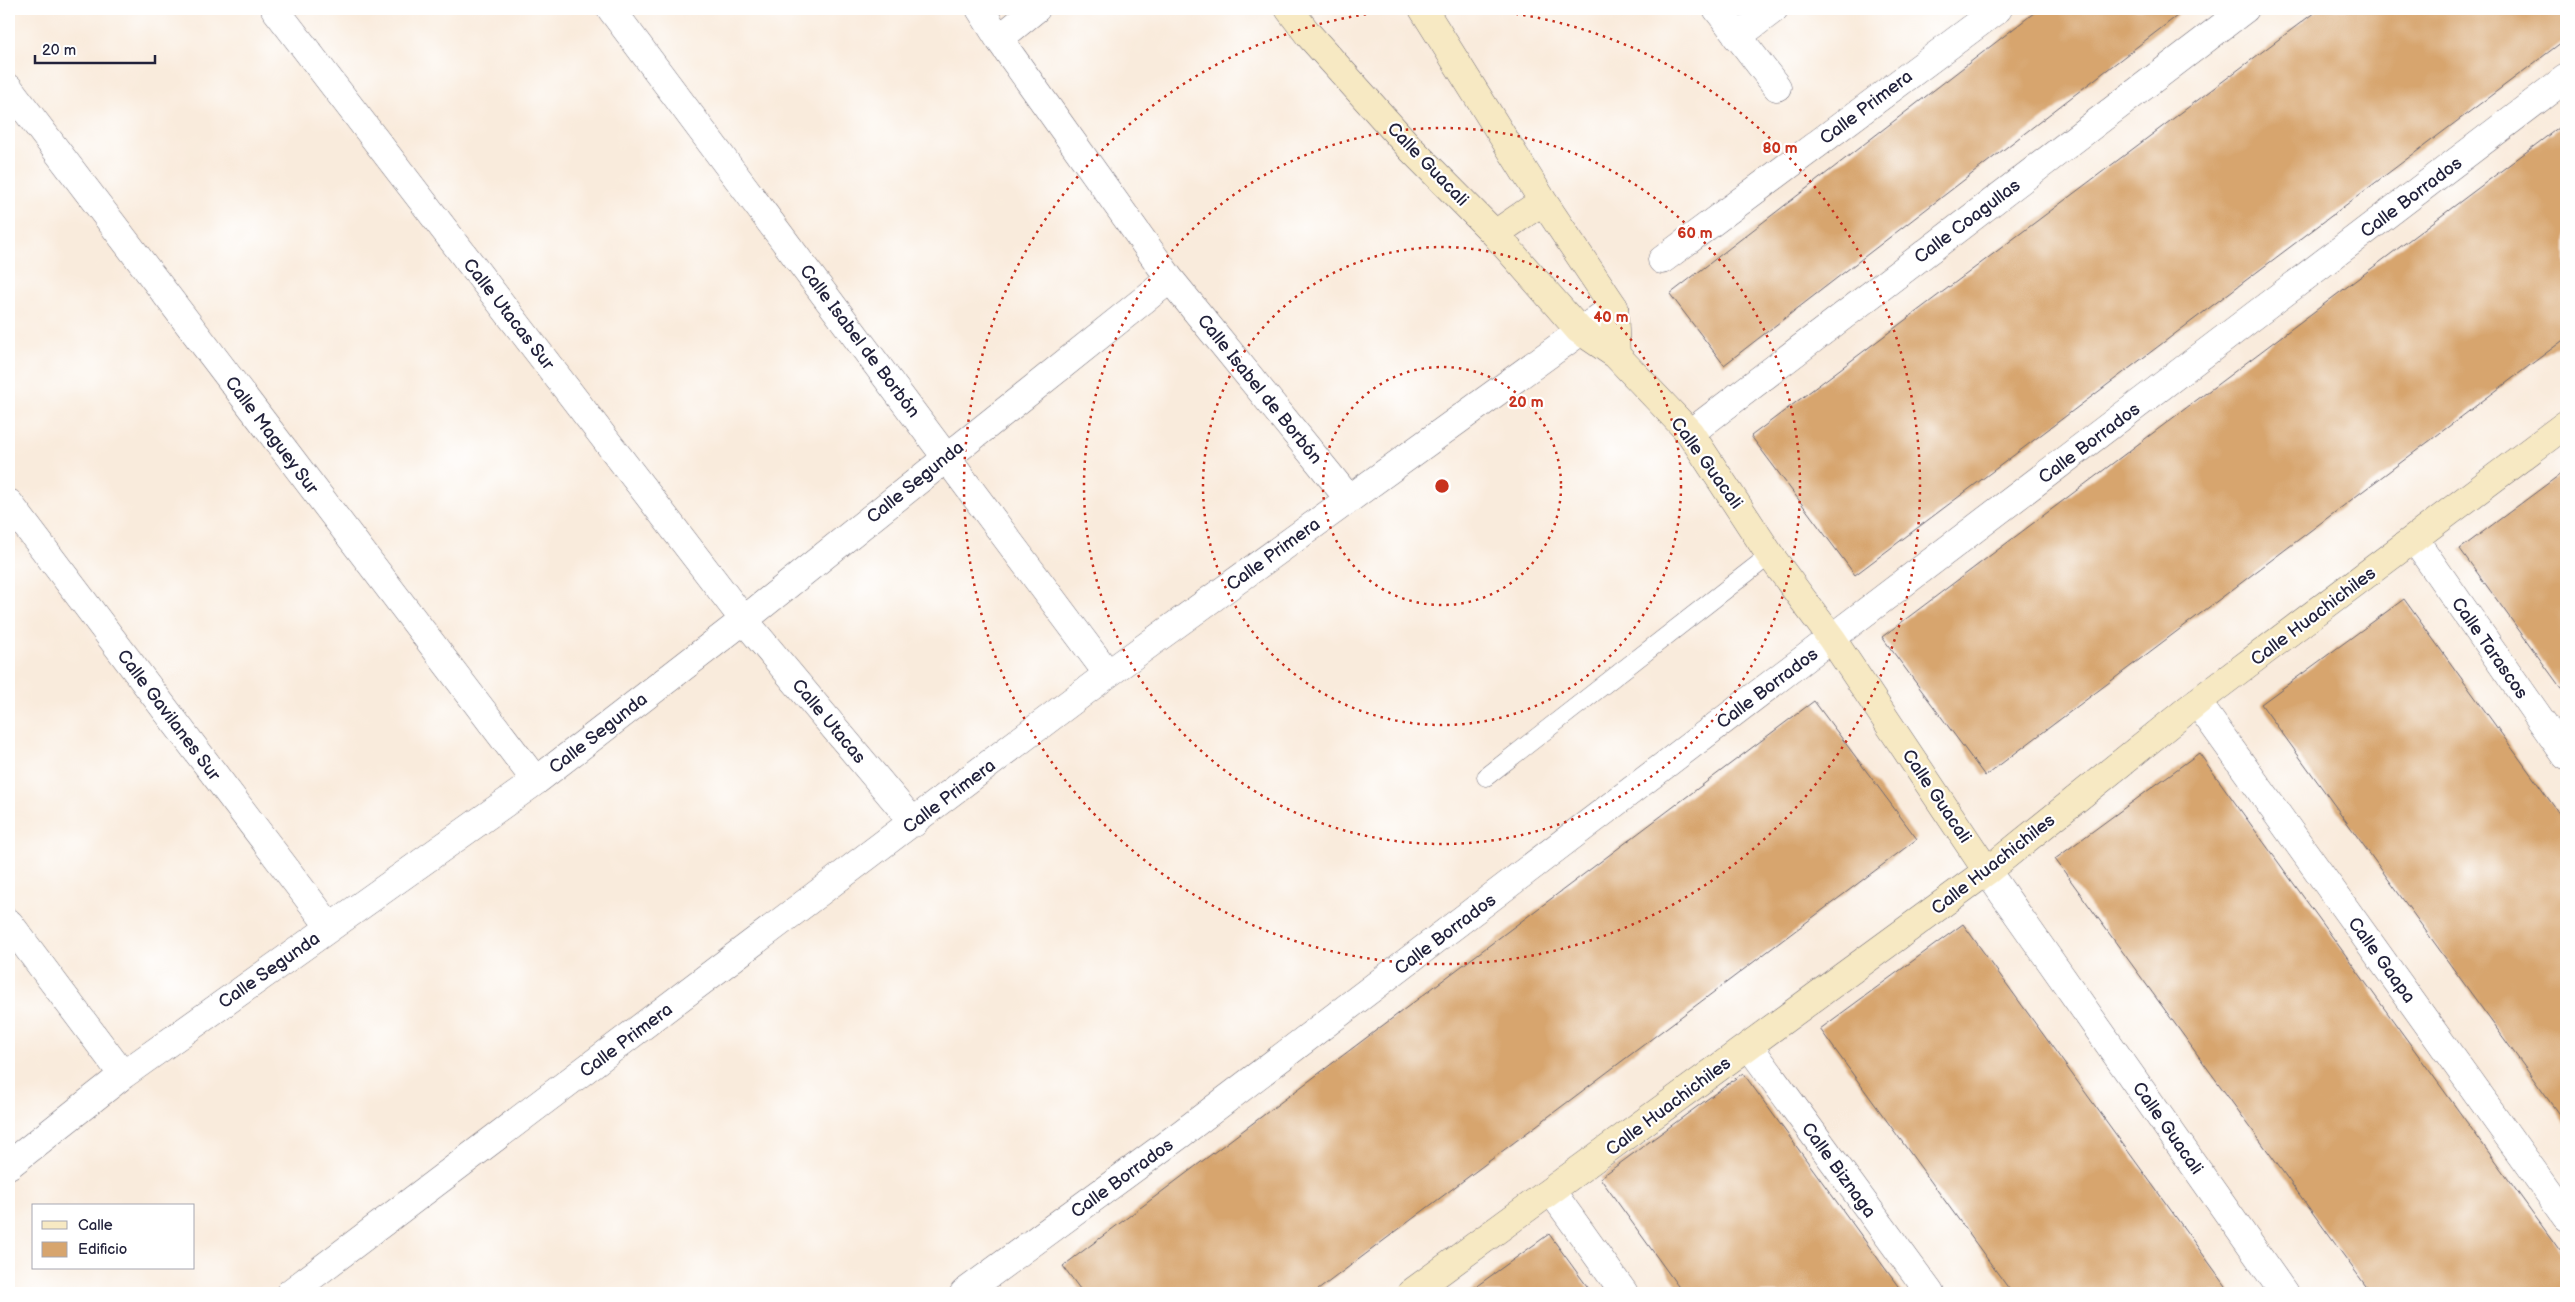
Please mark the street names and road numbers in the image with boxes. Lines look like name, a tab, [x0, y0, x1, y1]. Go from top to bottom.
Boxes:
street label: Calle Primera	[1816, 66, 1917, 149]
street label: Calle Guacali	[1383, 118, 1473, 211]
street label: Calle Borrados	[2357, 152, 2466, 242]
street label: Calle Coagullas	[1910, 175, 2024, 268]
street label: Calle Utacas Sur	[459, 255, 559, 375]
street label: Calle Isabel de Borbón	[795, 261, 924, 422]
street label: Calle Isabel de Borbón	[1193, 310, 1326, 468]
street label: Calle Maguey Sur	[221, 372, 323, 499]
street label: Calle Borrados	[2035, 398, 2144, 488]
street label: Calle Guacali	[1666, 413, 1747, 513]
street label: Calle Segunda	[863, 437, 968, 528]
street label: Calle Primera	[1222, 513, 1324, 595]
street label: Calle Huachichiles	[2247, 563, 2380, 670]
street label: Calle Tarascos	[2447, 594, 2532, 703]
street label: Calle Borrados	[1713, 643, 1822, 733]
street label: Calle Gavilanes Sur	[112, 646, 225, 785]
street label: Calle Utacas	[787, 675, 870, 768]
street label: Calle Segunda	[545, 689, 652, 778]
street label: Calle Guacali	[1898, 746, 1976, 847]
street label: Calle Primera	[899, 755, 1000, 838]
street label: Calle Huachichiles	[1927, 810, 2059, 919]
street label: Calle Borrados	[1391, 889, 1500, 979]
street label: Calle Gaapa	[2343, 913, 2420, 1007]
street label: Calle Segunda	[215, 928, 324, 1013]
street label: Calle Primera	[576, 999, 677, 1082]
street label: Calle Huachichiles	[1602, 1053, 1735, 1160]
street label: Calle Guacali	[2128, 1078, 2207, 1179]
street label: Calle Biznaga	[1797, 1119, 1880, 1222]
street label: Calle Borrados	[1067, 1134, 1178, 1223]

